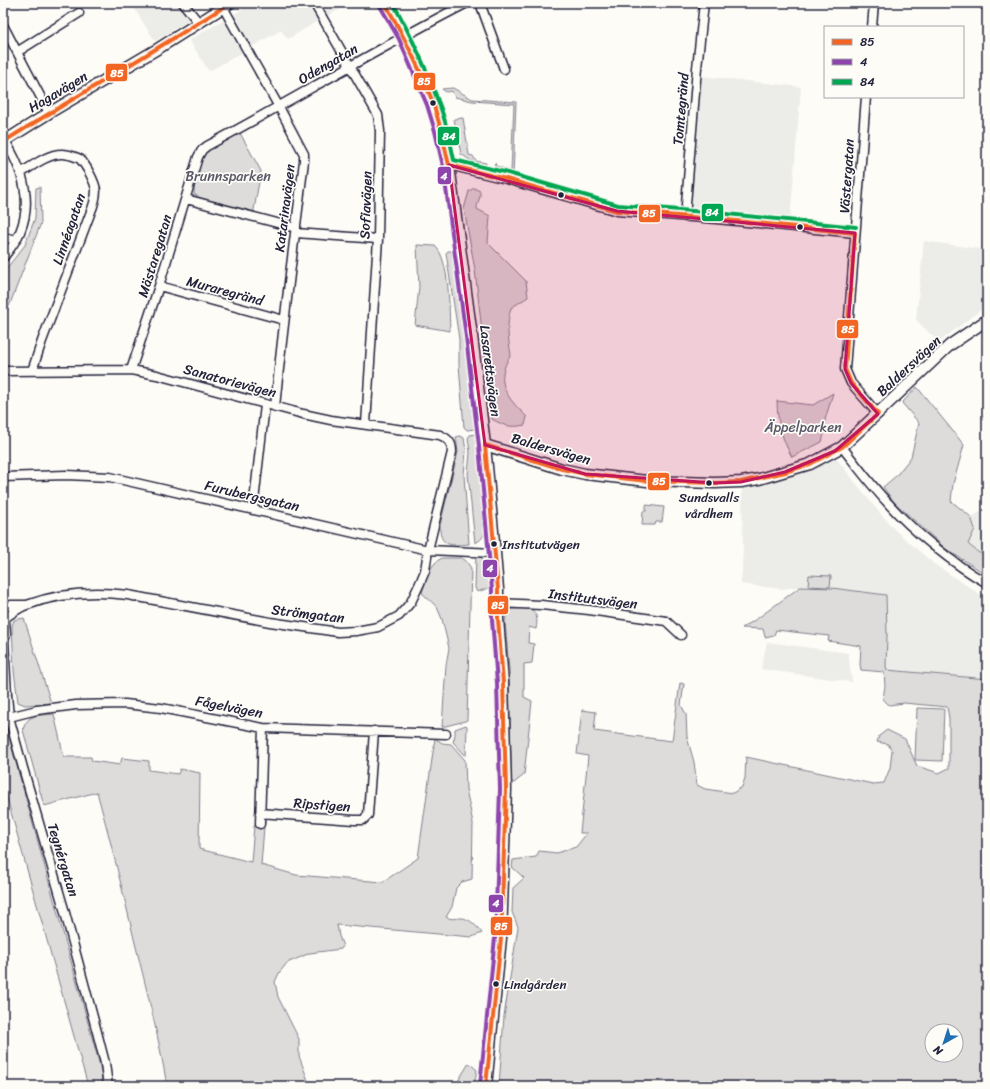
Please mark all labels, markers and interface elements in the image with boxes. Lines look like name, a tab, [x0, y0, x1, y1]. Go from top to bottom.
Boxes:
legend	[824, 26, 964, 98]
text: 85	[860, 31, 875, 53]
street label: Odengatan	[293, 36, 363, 91]
text: 4	[860, 51, 868, 73]
line badge: 85	[105, 63, 128, 82]
street label: Hagavägen	[23, 64, 93, 120]
text: 85	[109, 64, 124, 83]
street label: Tomtegränd	[665, 70, 697, 146]
text: 84	[860, 71, 875, 93]
line badge: 85	[413, 72, 436, 91]
text: 85	[416, 72, 431, 91]
unlabelled marker	[428, 98, 438, 108]
line badge: 84	[437, 126, 460, 146]
text: 84	[441, 127, 456, 146]
street label: Västergatan	[832, 137, 862, 214]
street label: Katarinavägen	[267, 162, 303, 253]
park label: Brunnsparken	[185, 164, 271, 189]
line badge: 4	[437, 166, 452, 185]
text: 4	[440, 167, 448, 186]
street label: Sofiavägen	[352, 170, 380, 240]
street label: Linnéagatan	[45, 189, 93, 268]
unlabelled marker	[556, 190, 566, 200]
line badge: 84	[701, 203, 724, 222]
text: 84	[704, 203, 719, 222]
line badge: 85	[638, 204, 661, 223]
text: 85	[641, 204, 656, 223]
street label: Mästaregatan	[130, 211, 180, 301]
unlabelled marker	[795, 222, 805, 232]
street label: Muraregränd	[184, 269, 268, 314]
line badge: 85	[836, 319, 859, 339]
text: 85	[840, 320, 855, 339]
street label: Lasarettsvägen	[472, 324, 508, 419]
street label: Baldersvägen	[871, 329, 948, 403]
street label: Sanatorievägen	[181, 357, 280, 405]
park label: Äppelparken	[763, 415, 842, 440]
street label: Baldersvägen	[508, 426, 594, 472]
line badge: 85	[647, 472, 670, 491]
text: 85	[651, 472, 666, 491]
street label: Furubergsgatan	[202, 473, 302, 519]
marker: Sundsvalls vårdhem	[704, 478, 714, 488]
place label: Sundsvalls vårdhem	[679, 486, 740, 525]
place label: Institutvägen	[501, 533, 580, 556]
marker: Institutvägen	[489, 539, 499, 549]
line badge: 4	[482, 559, 498, 578]
text: 4	[486, 559, 494, 578]
street label: Institutsvägen	[546, 581, 639, 617]
line badge: 85	[487, 595, 509, 615]
text: 85	[490, 596, 505, 615]
street label: Strömgatan	[270, 597, 346, 631]
street label: Fågelvägen	[193, 688, 265, 726]
street label: Ripstigen	[293, 791, 352, 819]
street label: Tegnérgatan	[40, 820, 86, 900]
line badge: 4	[488, 894, 504, 913]
text: 4	[492, 894, 500, 913]
line badge: 85	[490, 916, 513, 936]
text: 85	[493, 917, 508, 936]
place label: Lindgården	[504, 973, 566, 996]
marker: Lindgården	[491, 979, 501, 989]
north arrow	[924, 1023, 964, 1063]
text: N	[929, 1040, 948, 1061]

